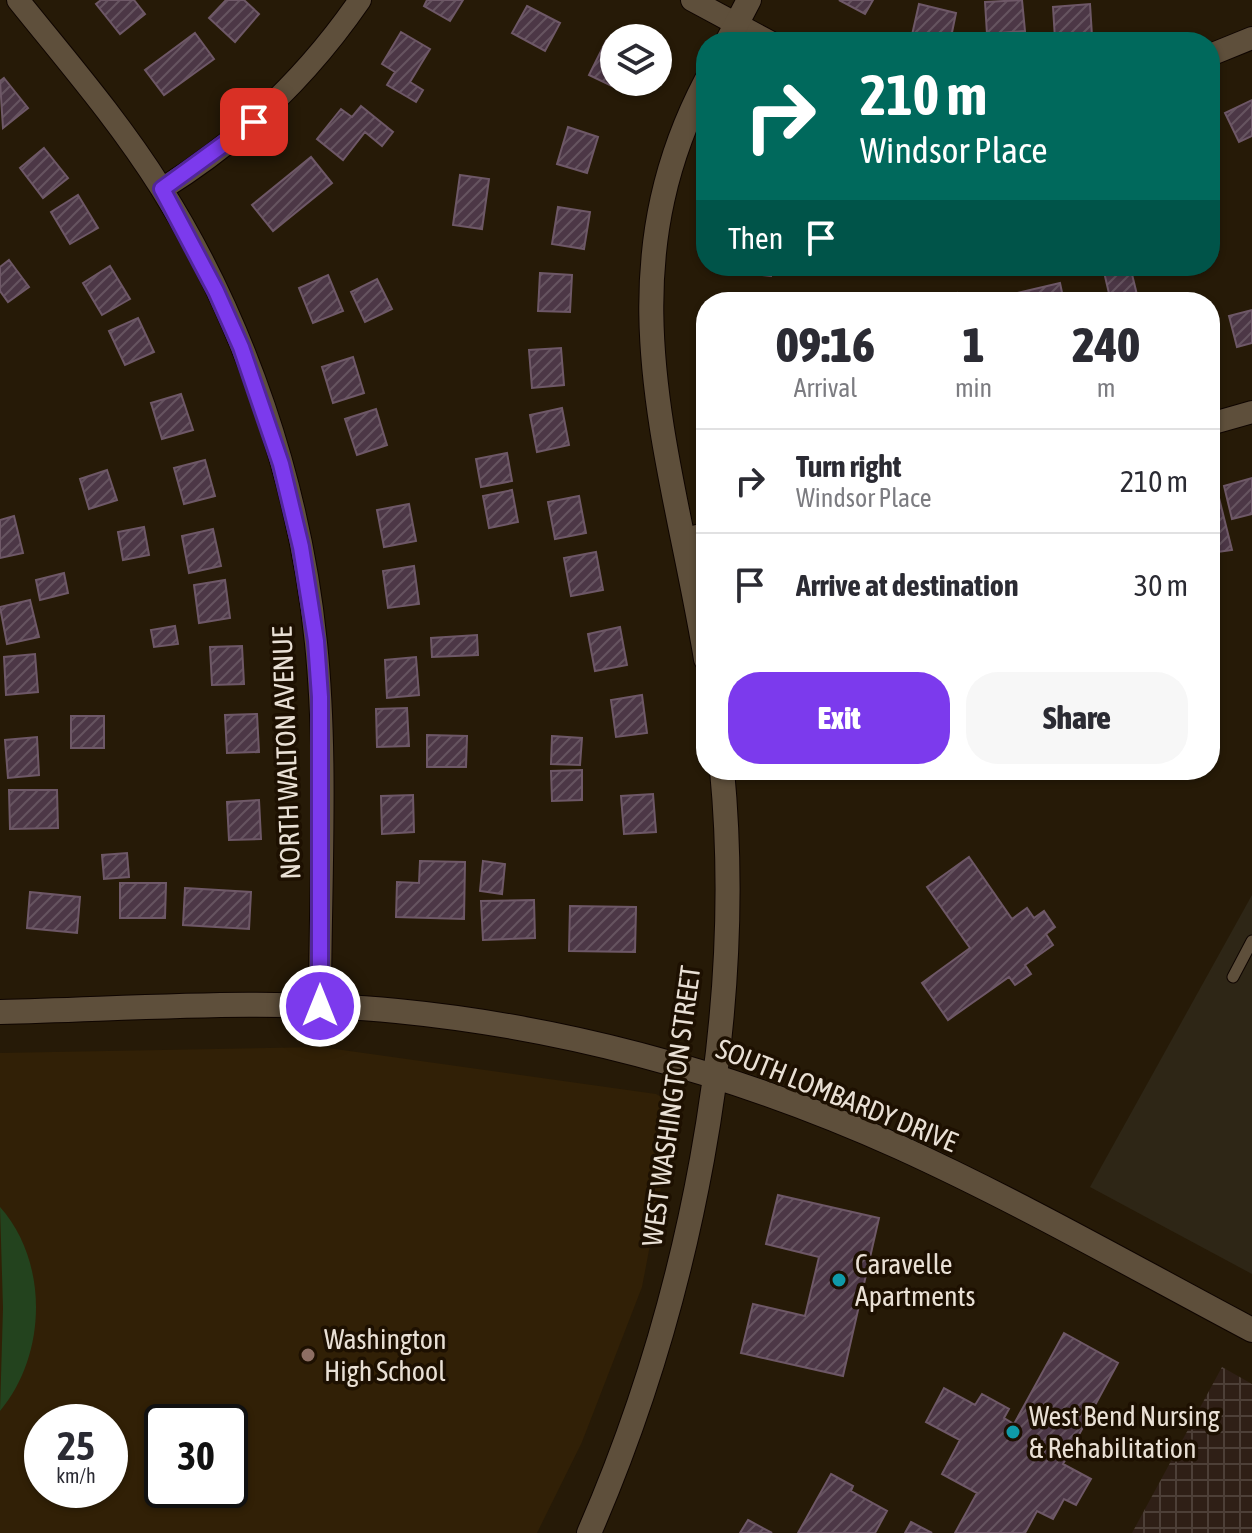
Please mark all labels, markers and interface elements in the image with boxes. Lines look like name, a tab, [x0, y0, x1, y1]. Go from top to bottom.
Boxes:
map controls	[600, 24, 672, 96]
button: layers	[600, 24, 672, 96]
text: 210 m	[860, 63, 987, 127]
icon: right	[728, 64, 832, 168]
pin	[220, 88, 288, 156]
icon: arrive	[232, 100, 276, 144]
text: Windsor Place	[860, 129, 1048, 171]
icon: arrive	[799, 216, 843, 260]
text: Then	[728, 221, 783, 255]
text: 09:16	[776, 317, 875, 372]
text: 1	[962, 317, 985, 372]
text: 240	[1072, 317, 1140, 372]
text: Arrival	[794, 373, 857, 403]
text: min	[955, 373, 992, 403]
text: m	[1097, 373, 1115, 403]
text: Turn right	[796, 449, 902, 483]
icon: right	[728, 459, 772, 503]
text: 210 m	[1120, 464, 1188, 498]
text: Windsor Place	[796, 483, 932, 513]
icon: arrive	[728, 563, 772, 607]
text: Arrive at destination	[796, 568, 1018, 602]
text: 30 m	[1134, 568, 1188, 602]
street label: NORTH WALTON AVENUE	[266, 626, 306, 880]
button: Exit	[728, 672, 950, 764]
button: Share	[966, 672, 1188, 764]
position arrow	[278, 964, 362, 1048]
street label: WEST WASHINGTON STREET	[635, 964, 707, 1248]
street label: SOUTH LOMBARDY DRIVE	[712, 1032, 962, 1158]
place label: Caravelle Apartments	[855, 1248, 975, 1312]
marker: Caravelle Apartments	[830, 1271, 848, 1289]
place label: Washington High School	[324, 1323, 447, 1387]
marker: Washington High School	[299, 1346, 317, 1364]
place label: West Bend Nursing & Rehabilitation	[1029, 1400, 1220, 1464]
speed limit sign: 30	[144, 1404, 248, 1508]
text: 25	[57, 1423, 95, 1468]
marker: West Bend Nursing & Rehabilitation	[1004, 1423, 1022, 1441]
text: km/h	[56, 1464, 96, 1487]

